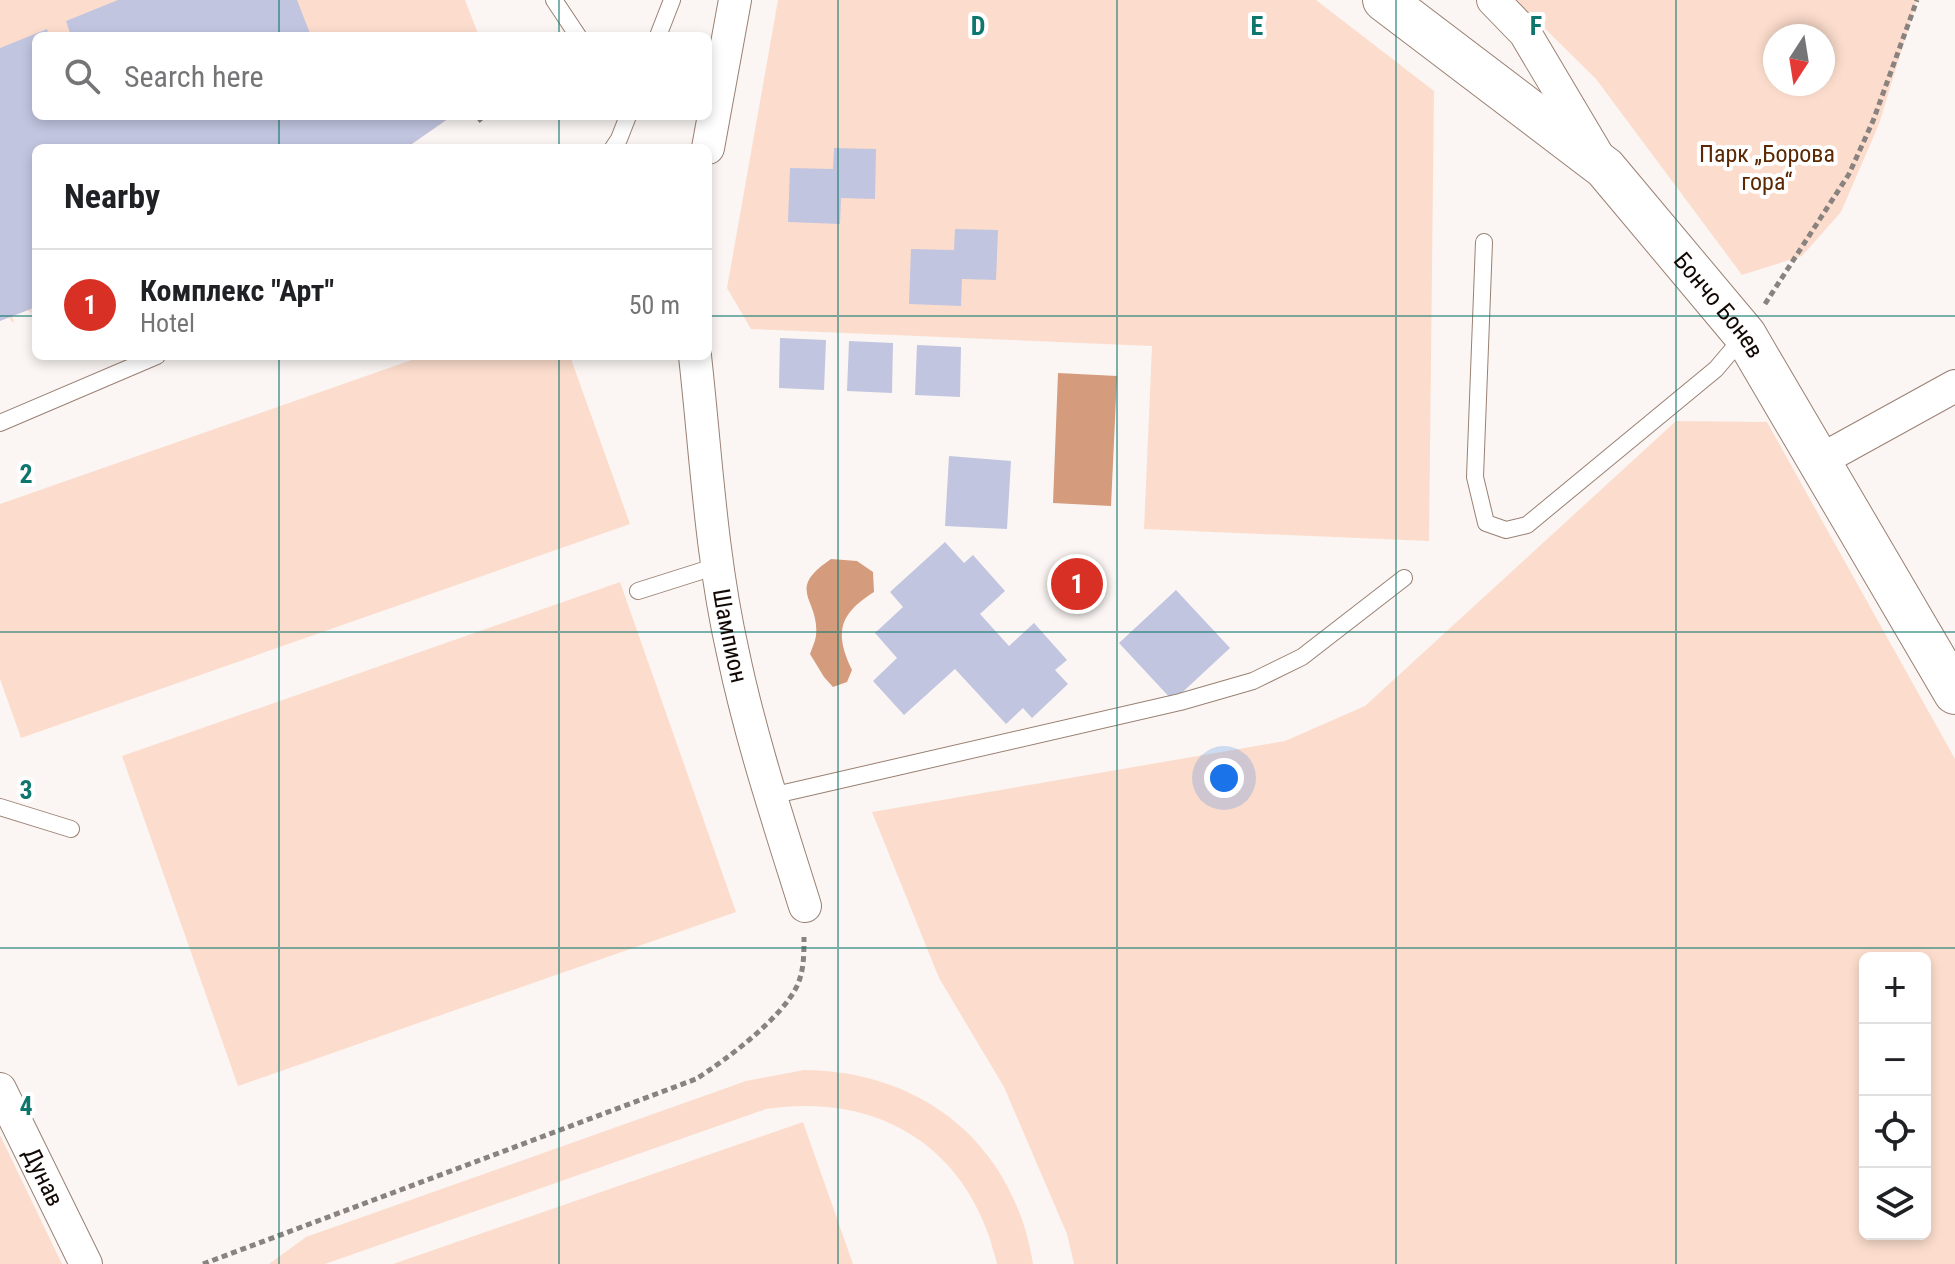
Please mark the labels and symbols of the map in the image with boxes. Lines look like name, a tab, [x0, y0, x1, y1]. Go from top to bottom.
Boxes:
text: D	[971, 11, 985, 41]
text: E	[1251, 11, 1264, 41]
text: F	[1530, 11, 1542, 41]
north arrow	[1763, 24, 1835, 96]
park label: Парк „Борова гора“	[1699, 140, 1835, 196]
street label: Бончо Бонев	[1668, 247, 1769, 363]
text: 2	[19, 459, 33, 489]
pin: 1	[1051, 554, 1103, 614]
street label: Шампион	[707, 587, 753, 685]
your location	[1204, 758, 1244, 798]
text: 3	[19, 775, 33, 805]
text: 4	[19, 1091, 33, 1121]
street label: Дунав	[17, 1143, 69, 1211]

